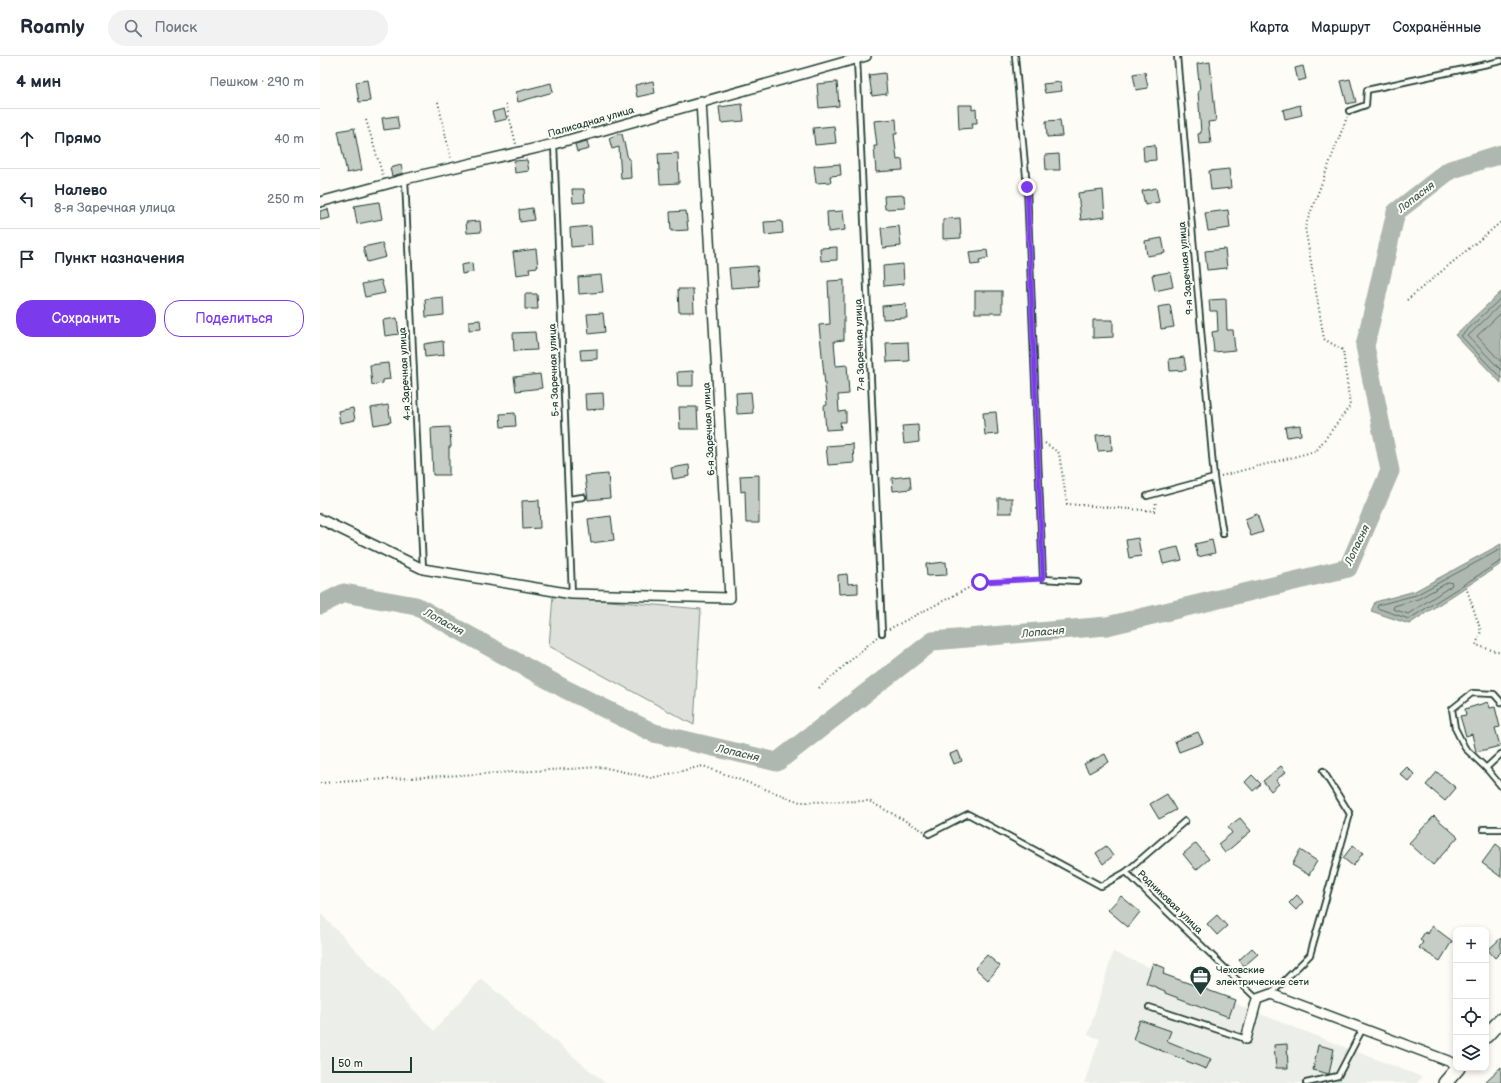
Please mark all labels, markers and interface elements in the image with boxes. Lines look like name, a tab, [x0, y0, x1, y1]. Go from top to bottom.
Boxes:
search box	[108, 10, 388, 46]
text: Roamly	[20, 16, 84, 39]
icon: search	[122, 17, 144, 39]
text: Поиск	[154, 18, 197, 37]
text: Карта	[1250, 19, 1289, 36]
text: Маршрут	[1311, 19, 1371, 36]
text: Сохранённые	[1393, 19, 1481, 36]
text: 4 мин	[16, 72, 61, 92]
text: Пешком · 290 m	[209, 74, 304, 90]
street label: Палисадная улица	[547, 104, 636, 140]
icon: ahead	[16, 128, 38, 150]
text: Прямо	[54, 129, 101, 148]
text: 40 m	[274, 131, 304, 147]
route end	[1018, 178, 1036, 196]
water label: Лопасня	[1394, 179, 1437, 216]
text: Налево	[54, 181, 107, 200]
icon: left	[16, 188, 38, 210]
text: 250 m	[267, 191, 304, 207]
text: 8-я Заречная улица	[54, 200, 175, 216]
street label: 9-я Заречная улица	[1176, 221, 1196, 315]
icon: arrive	[16, 248, 38, 270]
text: Пункт назначения	[54, 249, 185, 268]
street label: 7-я Заречная улица	[852, 299, 868, 391]
button: Сохранить	[16, 300, 156, 337]
button: Поделиться	[164, 300, 304, 337]
street label: 5-я Заречная улица	[546, 323, 562, 417]
street label: 4-я Заречная улица	[397, 327, 413, 421]
street label: 6-я Заречная улица	[701, 382, 717, 476]
water label: Лопасня	[1341, 523, 1372, 568]
route start	[971, 573, 989, 591]
water label: Лопасня	[421, 605, 466, 638]
water label: Лопасня	[1020, 624, 1065, 640]
water label: Лопасня	[714, 742, 761, 764]
street label: Родниковая улица	[1135, 868, 1205, 936]
map controls	[1453, 927, 1489, 1071]
button: +	[1453, 927, 1489, 963]
office icon: Чеховские электрические сети	[1187, 963, 1213, 996]
button: −	[1453, 963, 1489, 999]
place label: Чеховские электрические сети	[1216, 964, 1309, 988]
button: locate	[1453, 999, 1489, 1035]
button: layers	[1453, 1035, 1489, 1071]
scale bar	[332, 1055, 412, 1074]
text: 50 m	[338, 1057, 363, 1070]

